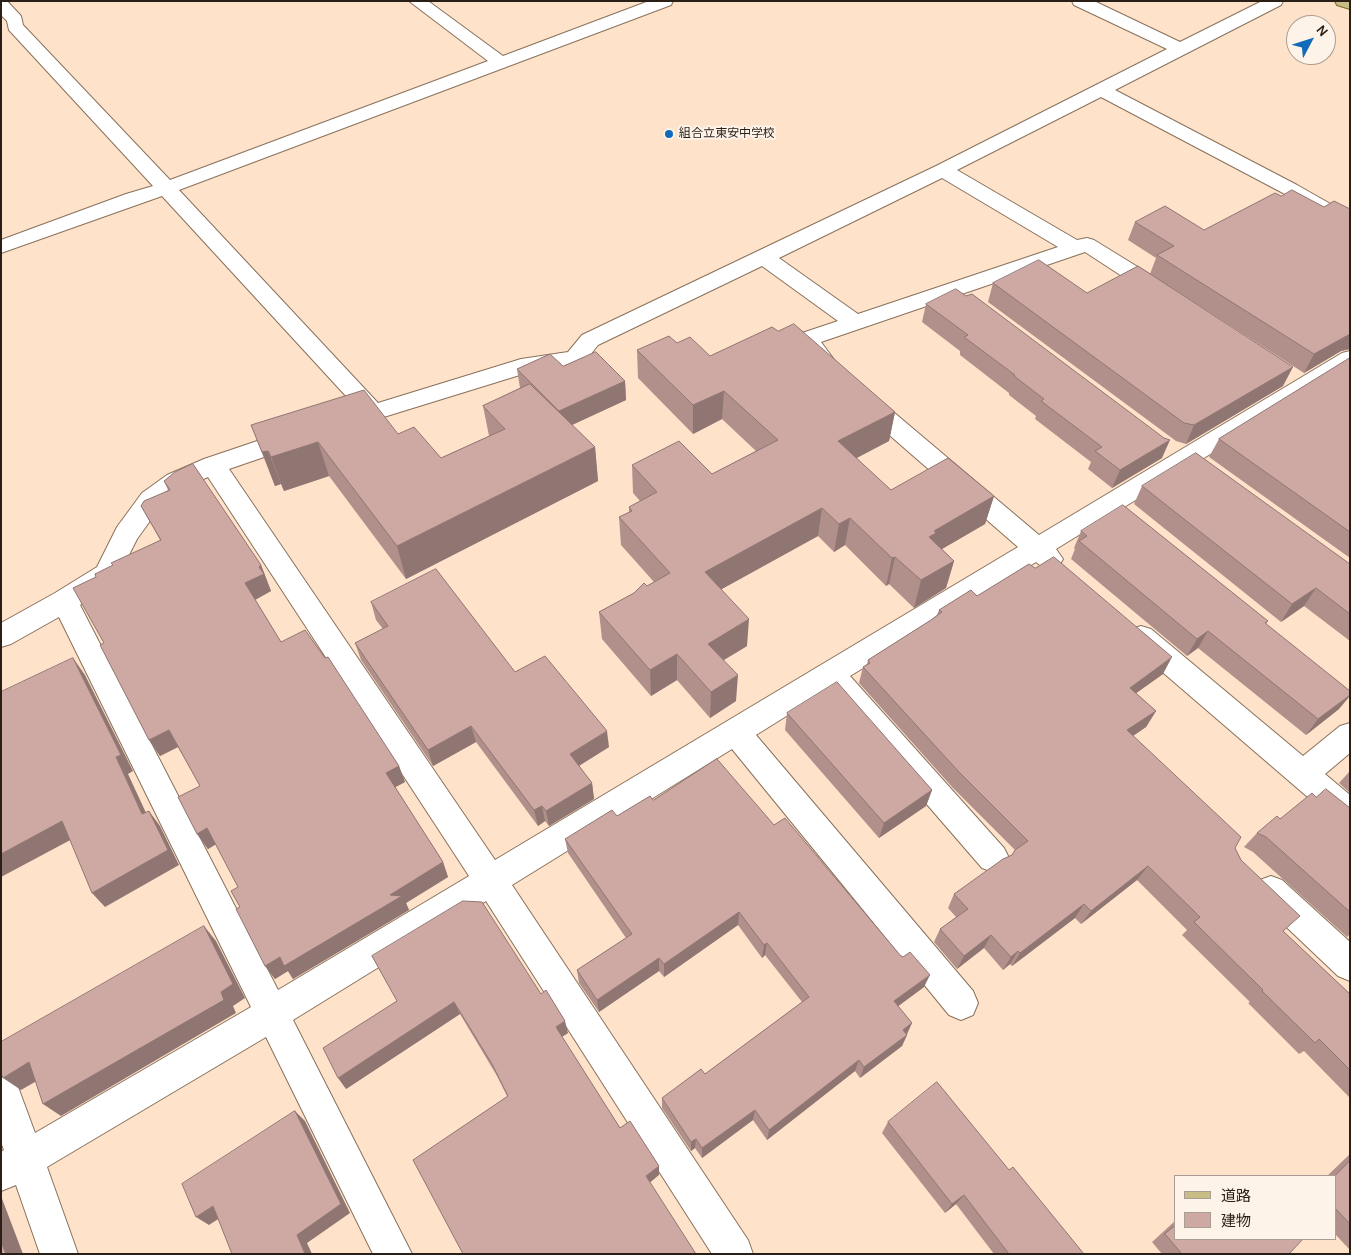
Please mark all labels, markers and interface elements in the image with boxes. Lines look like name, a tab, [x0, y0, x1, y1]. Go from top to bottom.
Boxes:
north arrow	[1286, 15, 1336, 65]
text: N	[1312, 21, 1332, 40]
place label: 組合立東安中学校	[679, 127, 775, 141]
marker: 組合立東安中学校	[663, 128, 675, 140]
legend	[1174, 1175, 1336, 1240]
text: 道路	[1221, 1187, 1251, 1205]
text: 建物	[1221, 1212, 1251, 1230]

